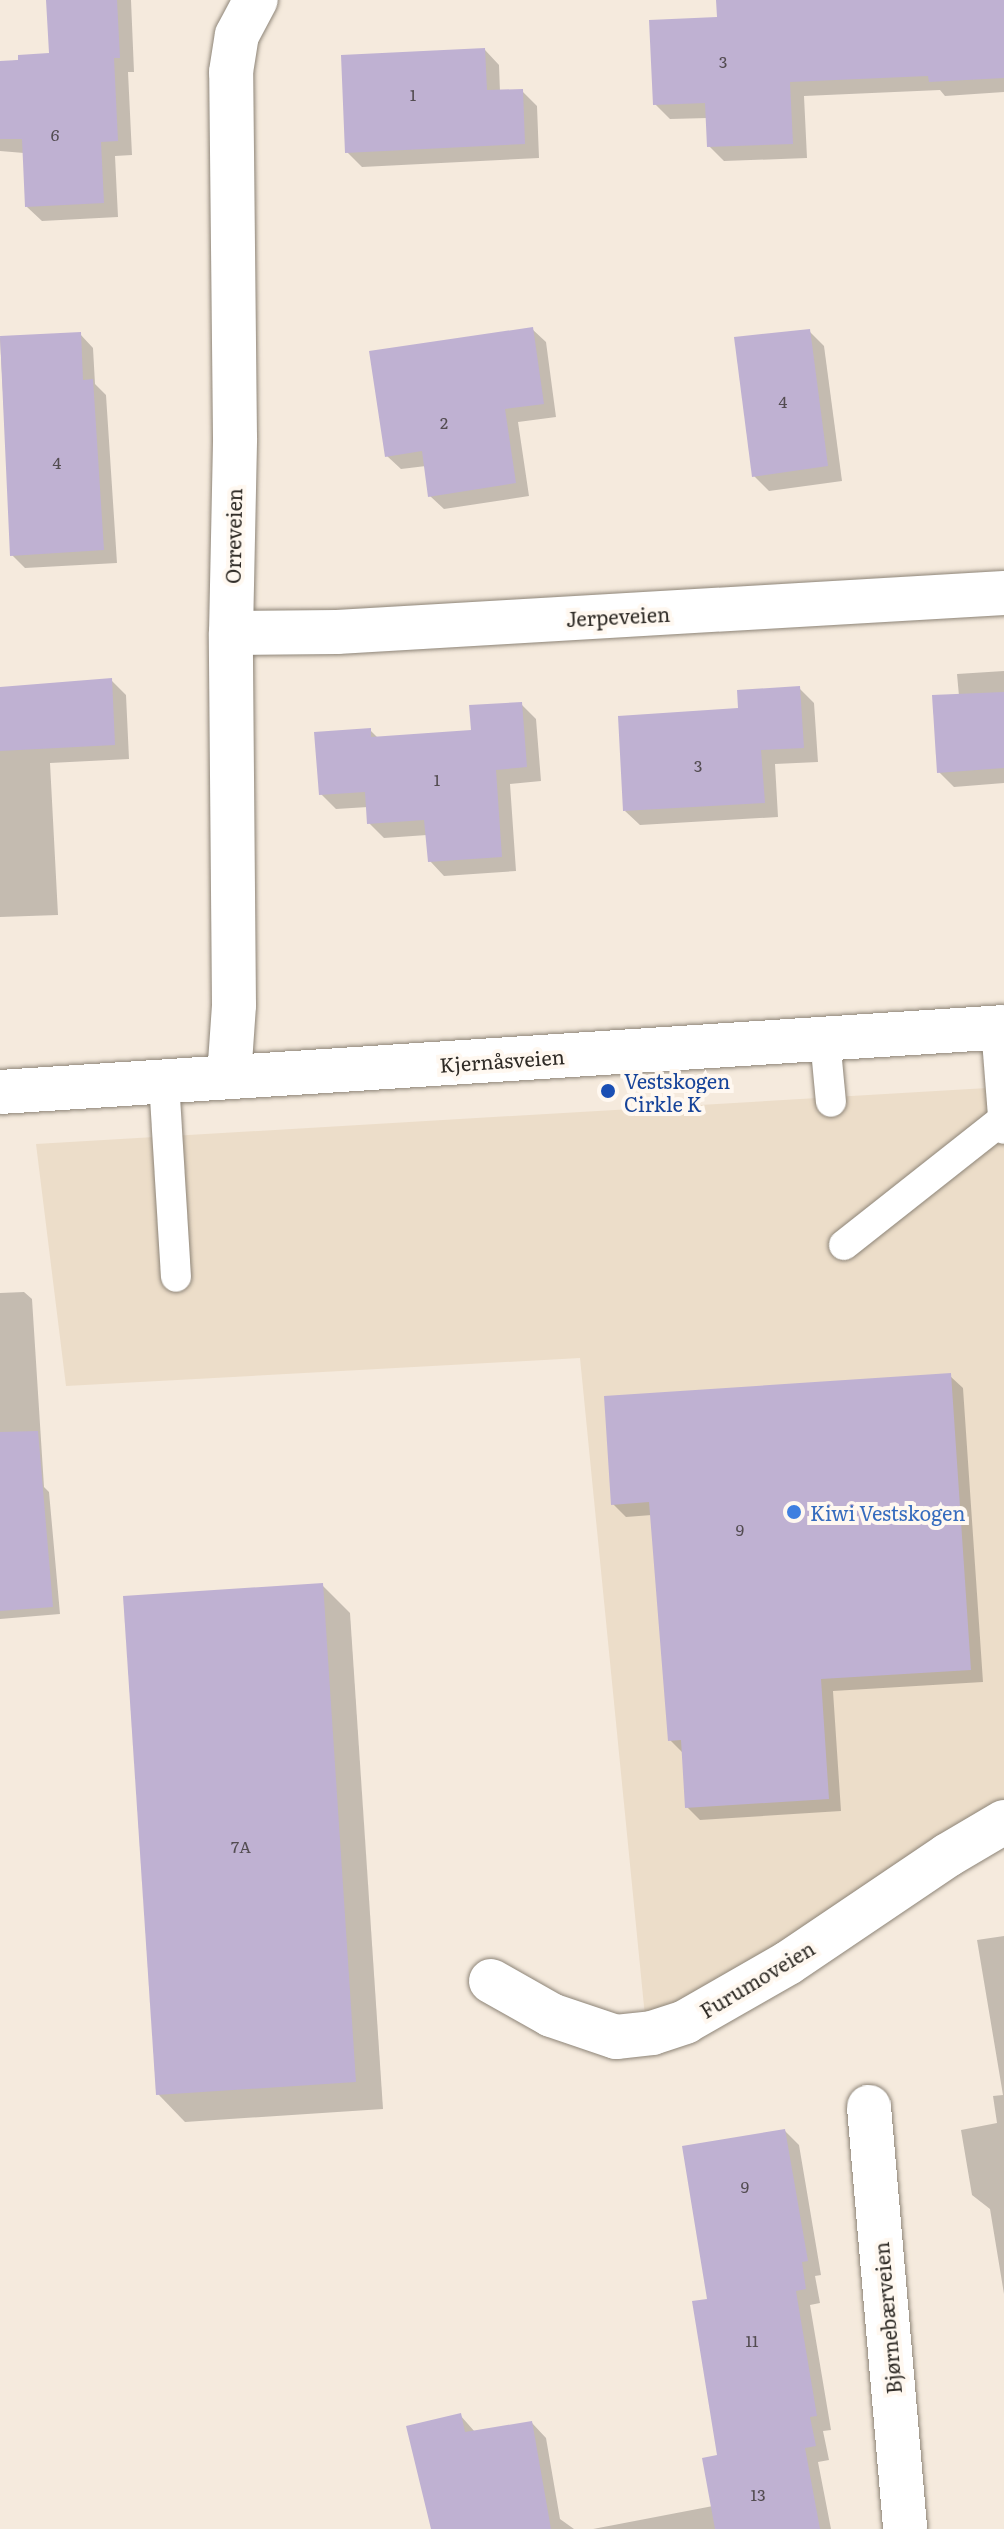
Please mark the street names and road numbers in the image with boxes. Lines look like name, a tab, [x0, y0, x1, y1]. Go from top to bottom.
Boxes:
street label: Orreveien	[220, 488, 246, 584]
street label: Jerpeveien	[565, 601, 671, 631]
street label: Kjernåsveien	[439, 1044, 565, 1076]
street label: Furumoveien	[695, 1935, 819, 2023]
street label: Bjørnebærveien	[868, 2241, 906, 2395]

